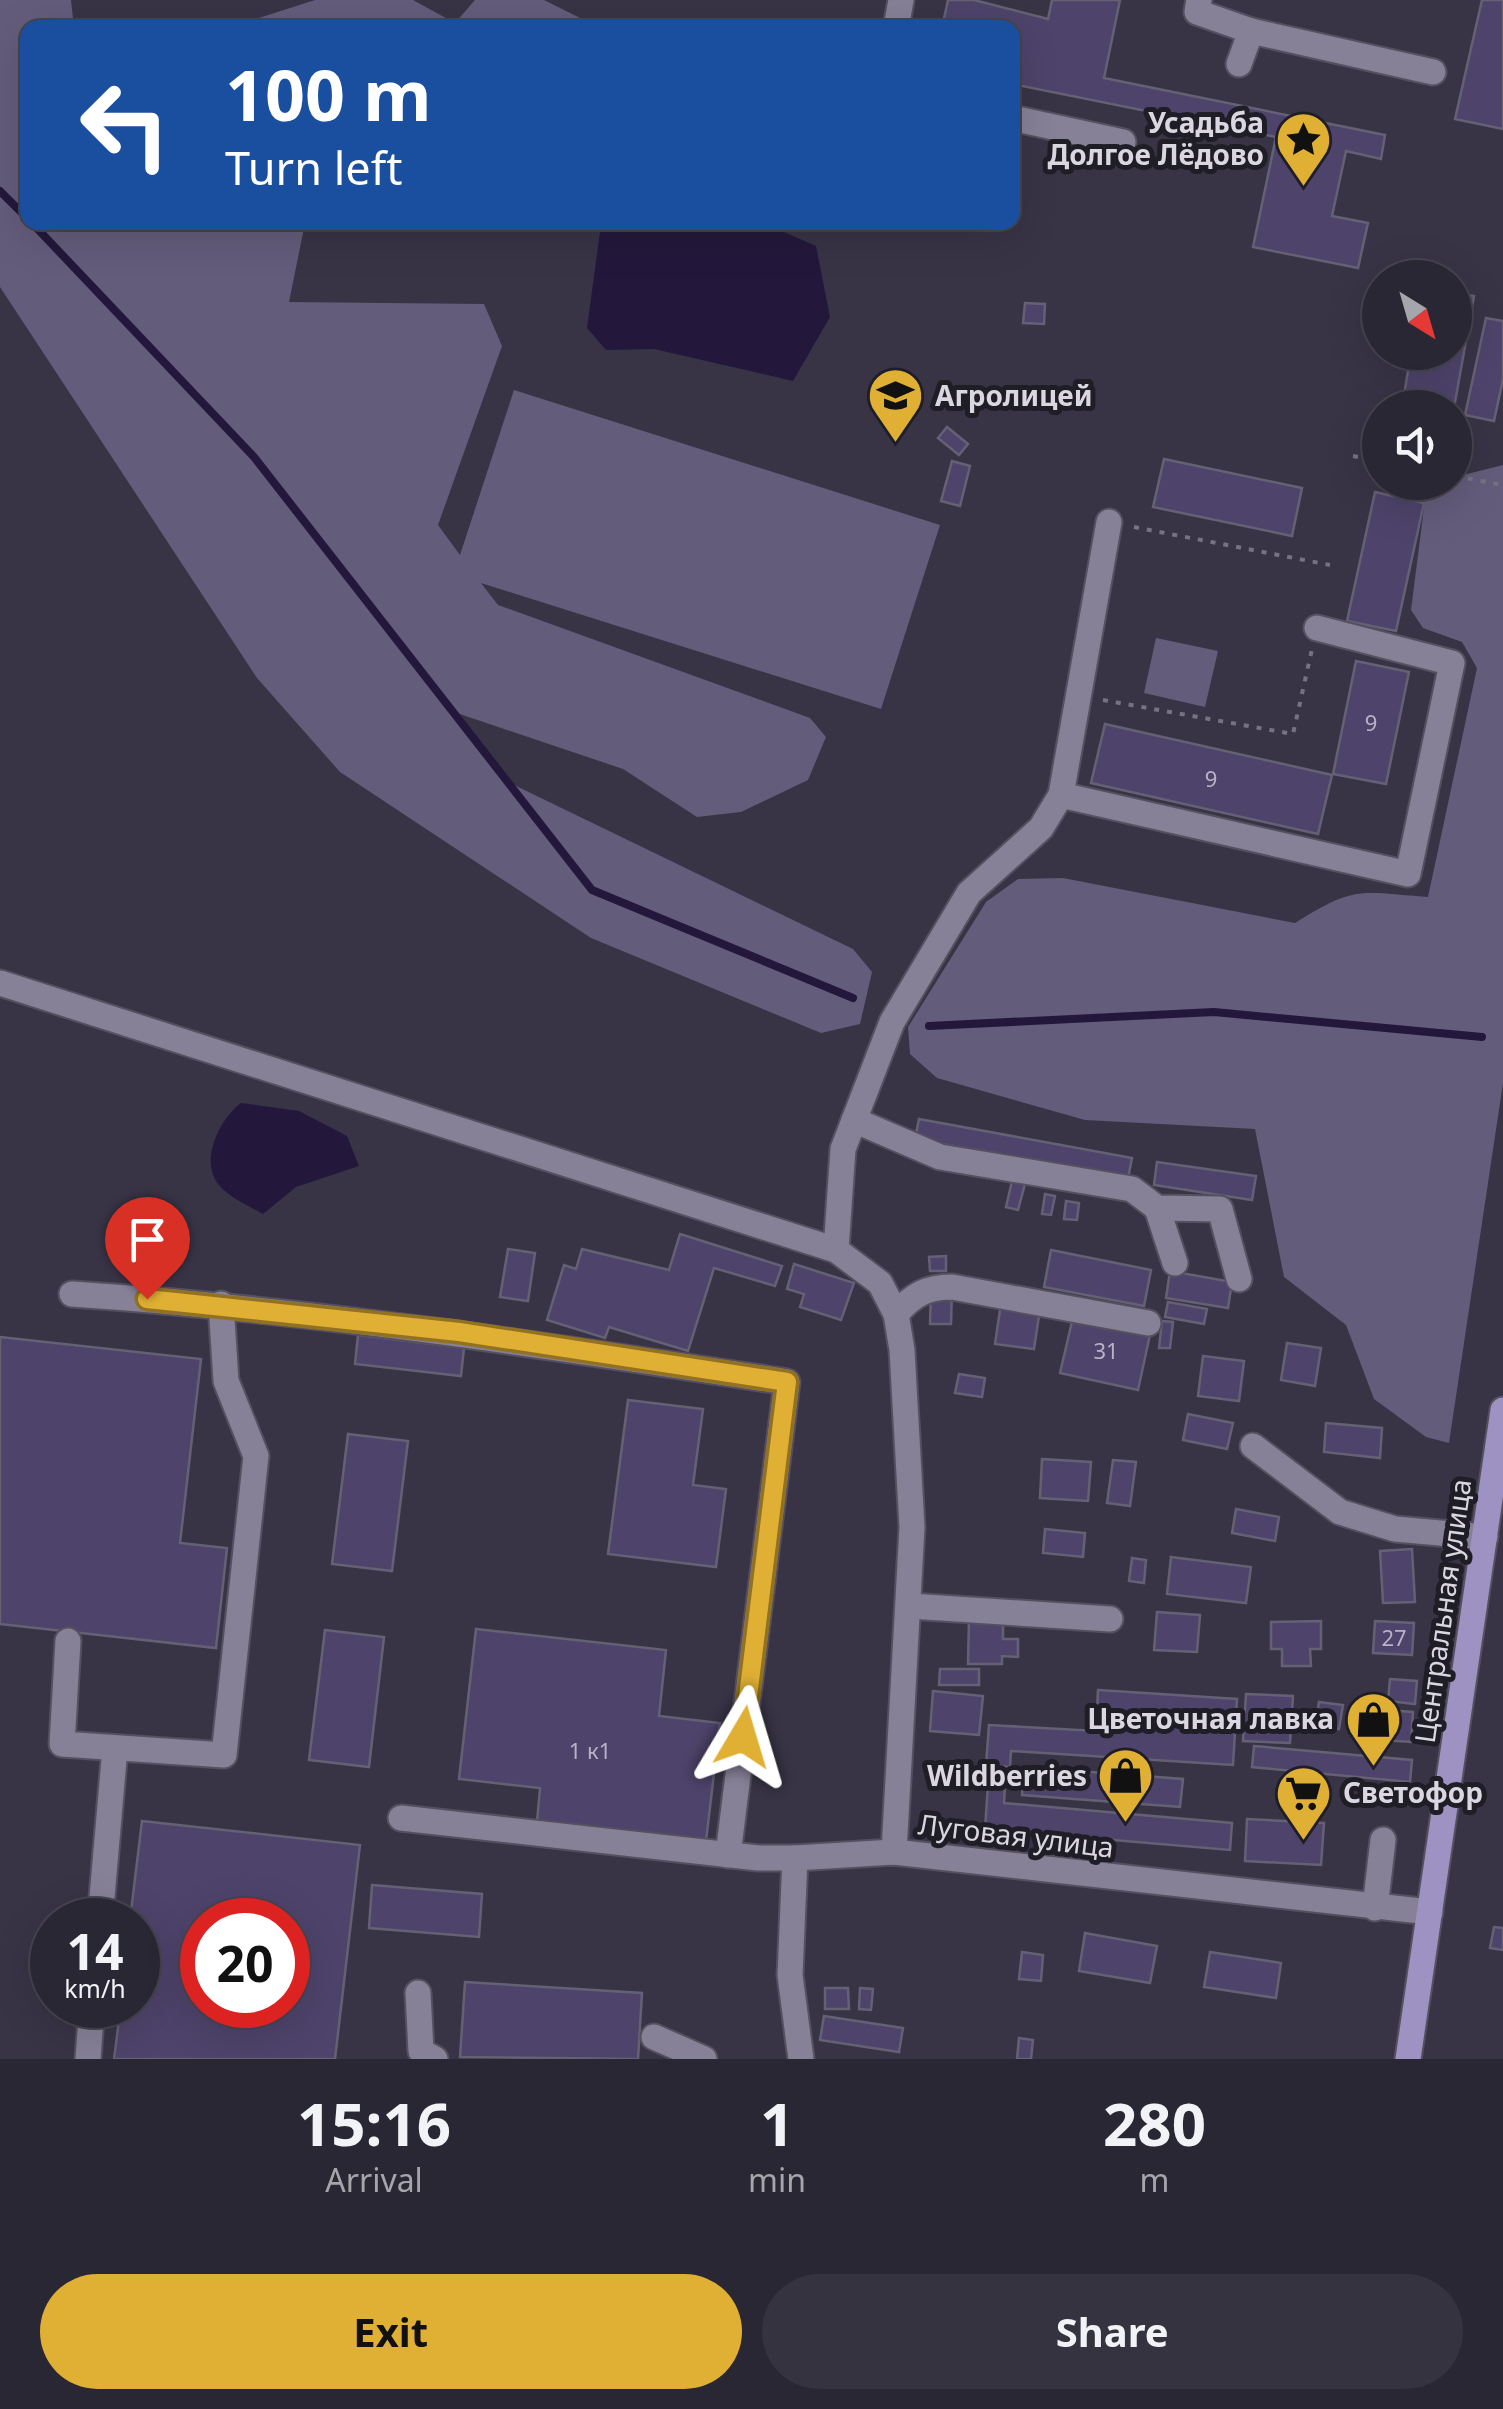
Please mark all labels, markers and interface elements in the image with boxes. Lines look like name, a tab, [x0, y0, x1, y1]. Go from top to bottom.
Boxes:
text: 100 m	[225, 46, 432, 142]
icon: left	[60, 60, 190, 190]
place label: Усадьба Долгое Лёдово	[1048, 103, 1264, 173]
place icon: Усадьба Долгое Лёдово	[1273, 109, 1333, 188]
text: Turn left	[225, 137, 402, 198]
north arrow	[1362, 260, 1472, 370]
map controls	[1362, 260, 1472, 500]
school or university icon: Агролицей	[866, 366, 926, 445]
place label: Агролицей	[935, 376, 1093, 414]
button: sound	[1362, 390, 1472, 500]
house number: 9	[1365, 707, 1377, 737]
house number: 9	[1205, 763, 1217, 793]
pin	[105, 1197, 190, 1300]
icon: arrive	[120, 1212, 175, 1267]
house number: 31	[1093, 1335, 1119, 1365]
street label: Центральная улица	[1405, 1476, 1479, 1745]
house number: 27	[1381, 1622, 1407, 1652]
position arrow	[691, 1685, 795, 1789]
shop icon: Цветочная лавка	[1343, 1689, 1403, 1768]
place label: Цветочная лавка	[1087, 1699, 1334, 1737]
house number: 1 к1	[569, 1735, 611, 1765]
shop icon: Wildberries	[1096, 1746, 1156, 1825]
place label: Wildberries	[927, 1756, 1087, 1794]
supermarket icon: Светофор	[1274, 1763, 1334, 1842]
place label: Светофор	[1343, 1773, 1483, 1811]
street label: Луговая улица	[916, 1804, 1116, 1866]
speed limit sign: 20	[180, 1898, 310, 2028]
text: 14	[66, 1917, 124, 1985]
text: km/h	[64, 1971, 126, 2005]
text: 15:16	[297, 2082, 451, 2164]
text: 1	[760, 2082, 794, 2164]
text: 280	[1103, 2082, 1206, 2164]
text: Arrival	[325, 2158, 423, 2201]
text: min	[748, 2158, 806, 2201]
text: m	[1140, 2158, 1169, 2201]
button: Exit	[40, 2274, 742, 2389]
button: Share	[762, 2274, 1463, 2389]

